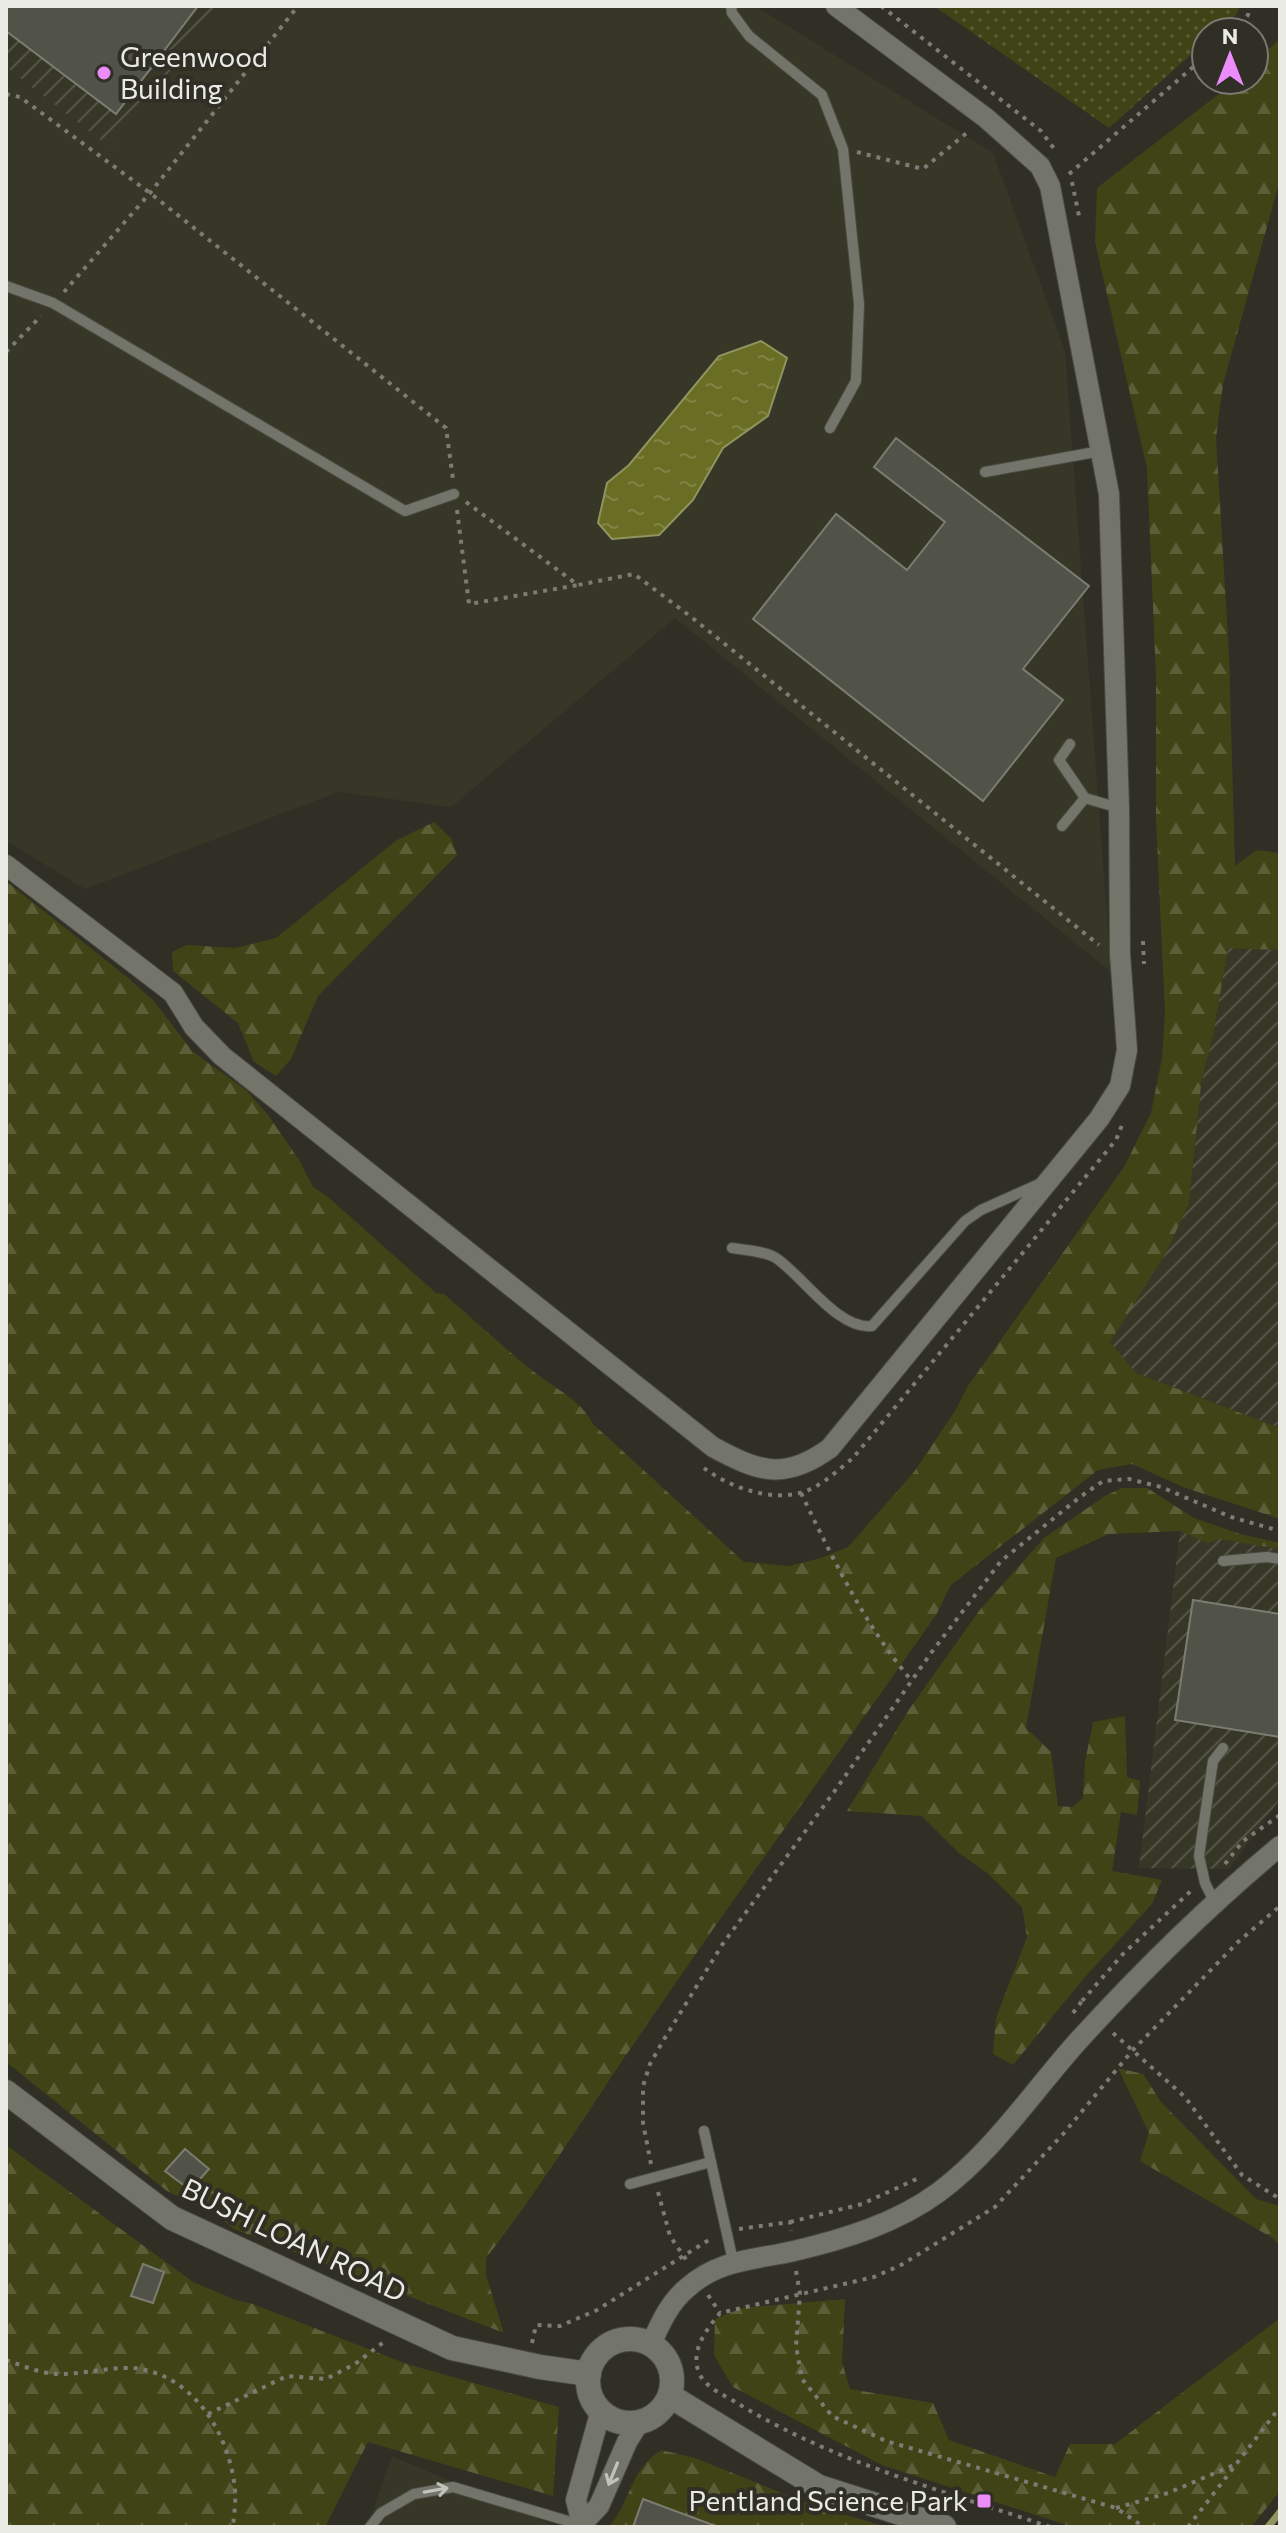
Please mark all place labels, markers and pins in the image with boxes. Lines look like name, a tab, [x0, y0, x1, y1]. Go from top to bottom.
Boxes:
place label: Greenwood Building	[120, 39, 268, 105]
marker: Greenwood Building	[95, 64, 113, 82]
place label: Pentland Science Park	[688, 2483, 968, 2517]
marker: Pentland Science Park	[975, 2492, 993, 2510]

